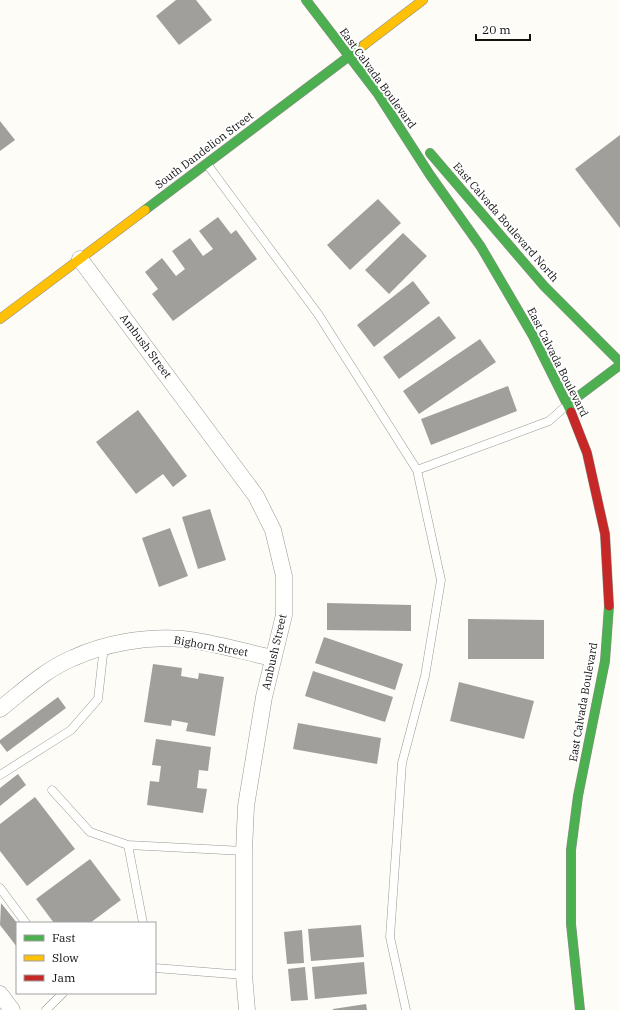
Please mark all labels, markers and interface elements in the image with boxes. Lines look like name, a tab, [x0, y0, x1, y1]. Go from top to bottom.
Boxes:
scale bar	[476, 16, 530, 42]
text: 20 m	[482, 22, 511, 37]
street label: East Calvada Boulevard	[337, 25, 419, 131]
street label: South Dandelion Street	[152, 108, 256, 192]
street label: East Calvada Boulevard North	[450, 159, 562, 285]
street label: East Calvada Boulevard	[524, 305, 592, 419]
street label: Ambush Street	[117, 311, 175, 381]
street label: Ambush Street	[259, 613, 290, 691]
street label: Bighorn Street	[173, 633, 249, 659]
street label: East Calvada Boulevard	[566, 641, 600, 763]
legend	[16, 922, 156, 994]
text: Fast	[52, 930, 76, 945]
text: Slow	[52, 950, 79, 965]
text: Jam	[52, 970, 76, 985]

